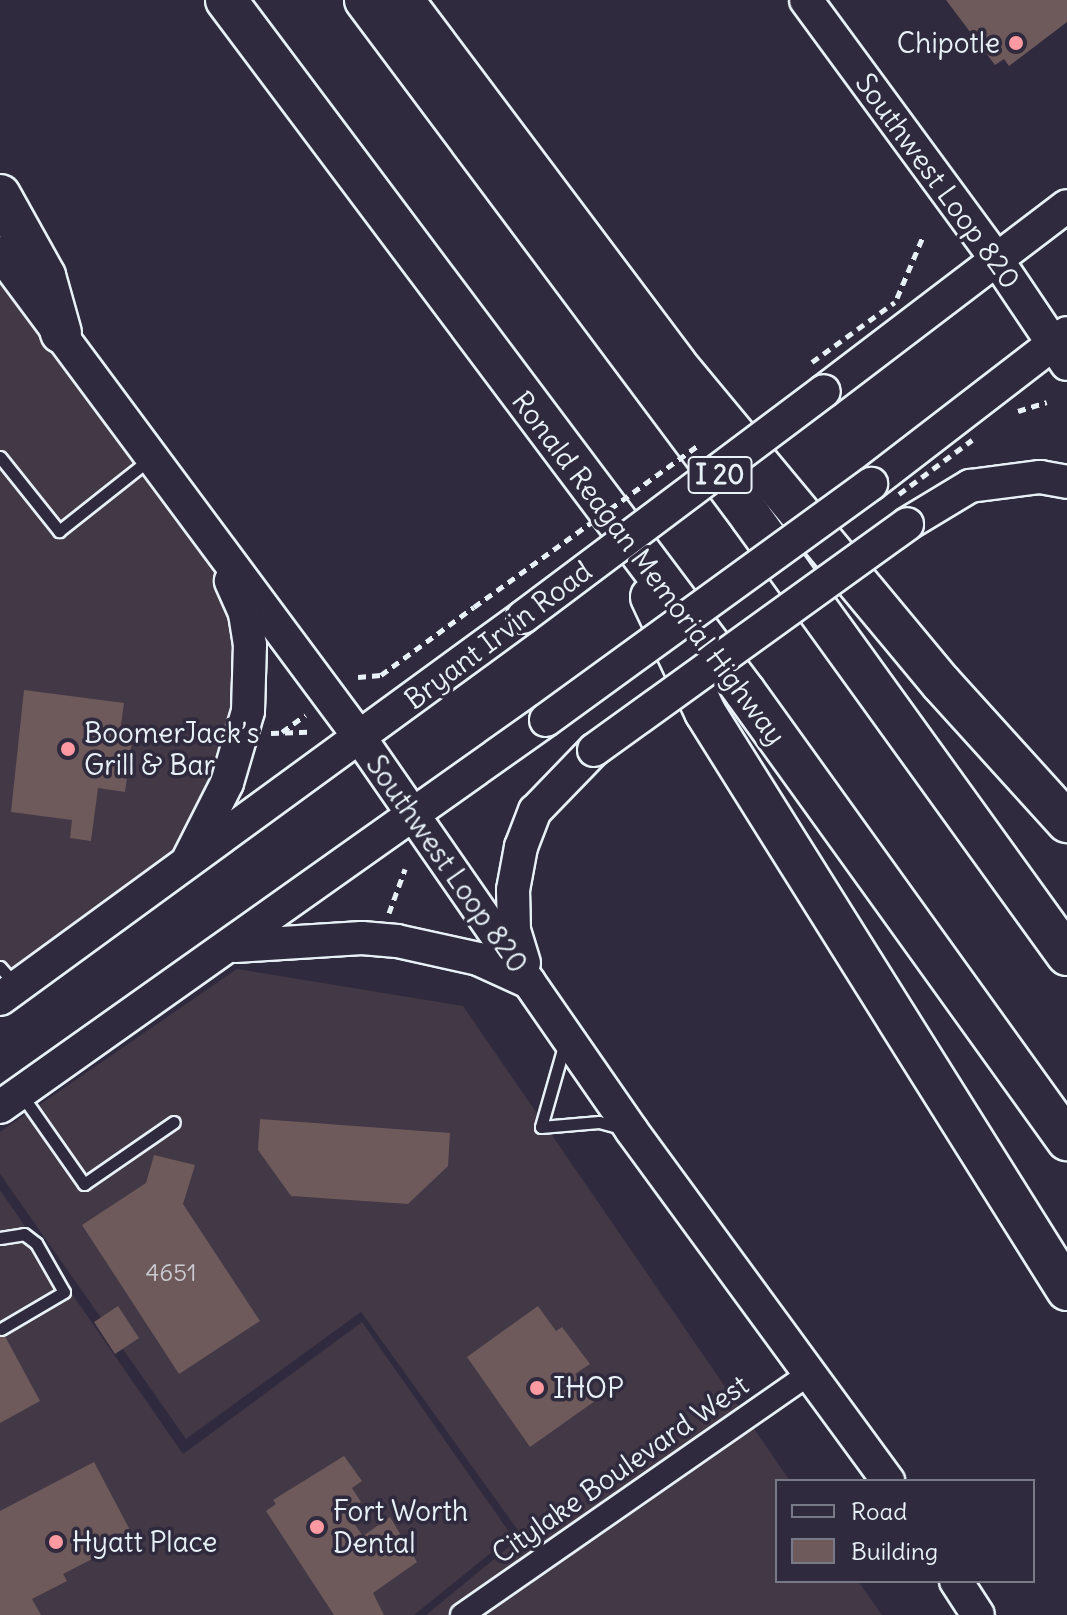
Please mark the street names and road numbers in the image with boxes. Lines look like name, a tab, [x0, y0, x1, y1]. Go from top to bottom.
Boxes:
street label: Southwest Loop 820	[849, 67, 1027, 295]
street label: Ronald Reagan Memorial Highway	[505, 385, 793, 751]
road number: I 20	[686, 453, 754, 497]
street label: Bryant Irvin Road	[398, 554, 598, 716]
street label: Southwest Loop 820	[359, 749, 535, 979]
street label: Citylake Boulevard West	[485, 1368, 755, 1570]

